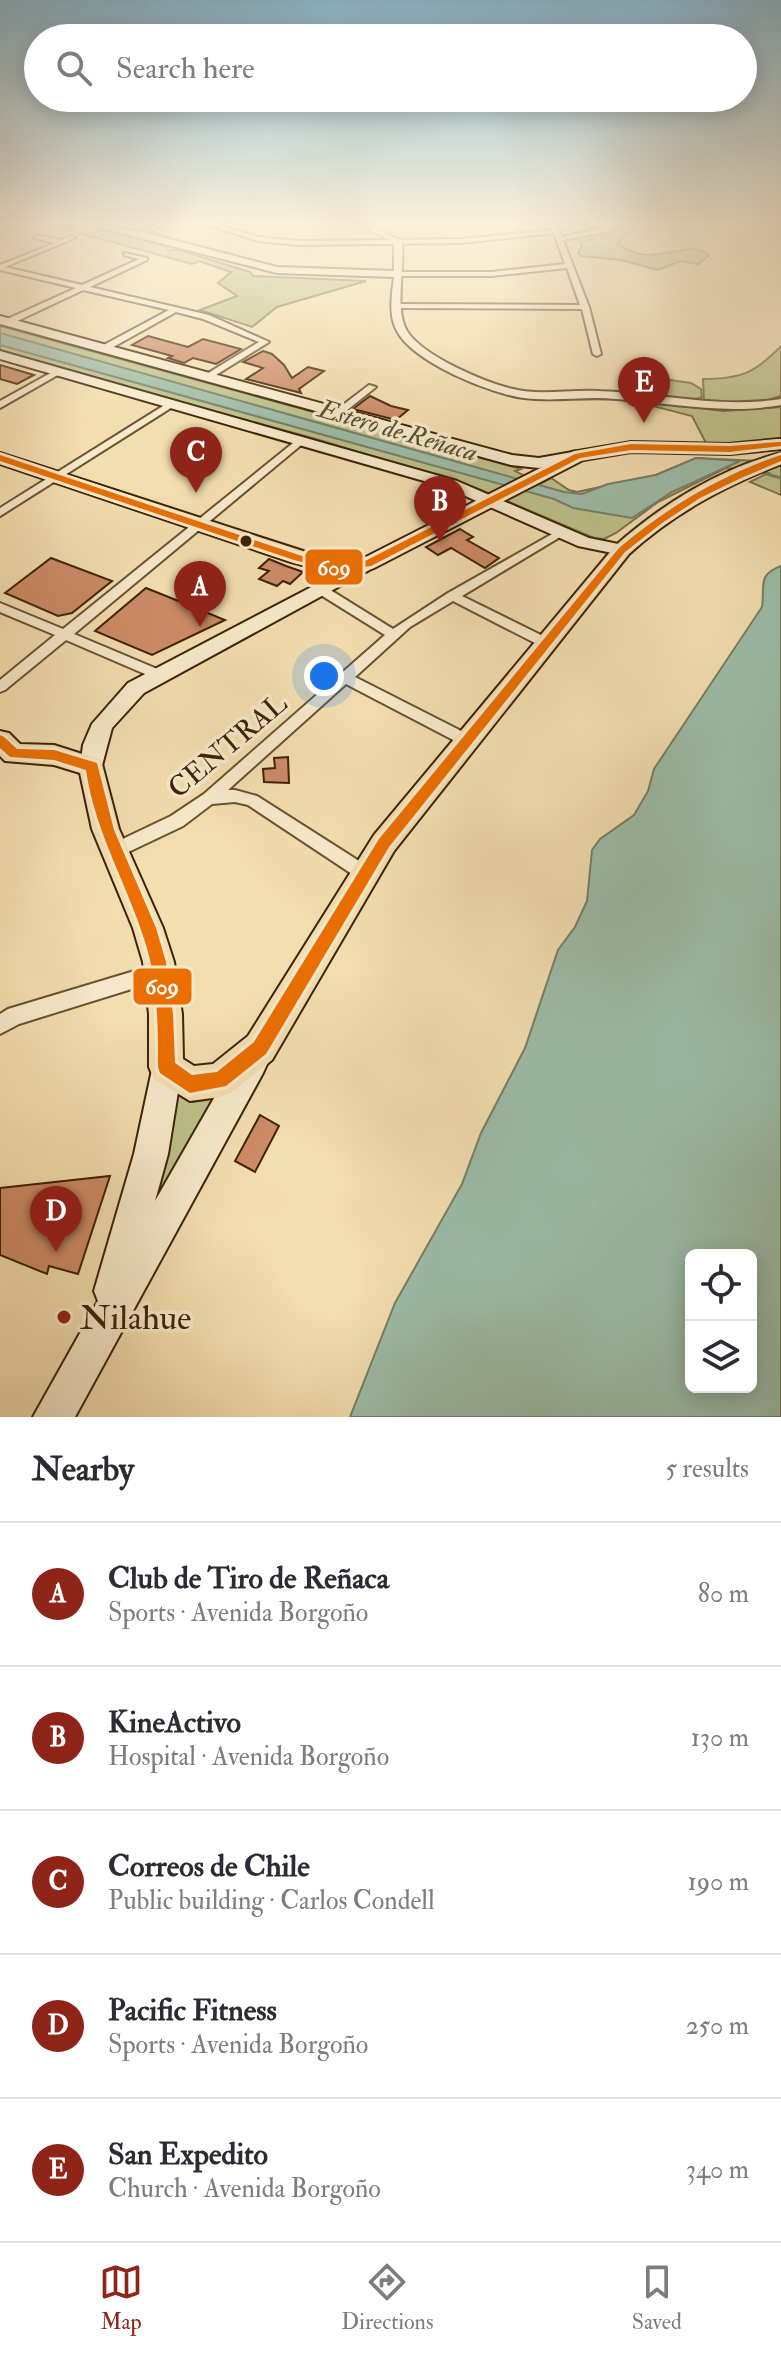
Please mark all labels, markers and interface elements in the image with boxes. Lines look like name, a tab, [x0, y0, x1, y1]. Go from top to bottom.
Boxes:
search box	[24, 24, 757, 112]
icon: search	[52, 46, 96, 90]
text: Search here	[116, 50, 255, 87]
pin: E	[618, 357, 670, 423]
water label: Estero de Reñaca	[313, 392, 481, 469]
pin: C	[170, 427, 222, 493]
pin: B	[414, 476, 466, 542]
unlabelled marker	[238, 533, 254, 549]
line badge: 609	[304, 548, 364, 586]
text: 609	[317, 554, 351, 582]
pin: A	[174, 561, 226, 627]
your location	[304, 656, 344, 696]
street label: CENTRAL	[161, 686, 295, 806]
line badge: 609	[132, 967, 193, 1006]
text: 609	[145, 973, 179, 1001]
pin: D	[30, 1186, 82, 1252]
map controls	[685, 1249, 757, 1393]
button: locate	[685, 1249, 757, 1321]
place label: Nilahue	[80, 1297, 191, 1340]
marker: Nilahue	[55, 1308, 73, 1326]
button: layers	[685, 1321, 757, 1393]
text: Nearby	[32, 1448, 134, 1491]
text: 5 results	[665, 1453, 749, 1485]
text: Club de Tiro de Reñaca	[108, 1560, 389, 1597]
text: A	[50, 1578, 66, 1610]
text: 80 m	[698, 1578, 749, 1610]
text: Sports · Avenida Borgoño	[108, 1597, 368, 1629]
text: KineActivo	[108, 1704, 241, 1741]
text: B	[49, 1722, 67, 1754]
text: 130 m	[691, 1722, 749, 1754]
text: Hospital · Avenida Borgoño	[108, 1741, 389, 1773]
text: Correos de Chile	[108, 1848, 310, 1885]
text: C	[48, 1866, 68, 1898]
text: 190 m	[688, 1866, 749, 1898]
text: Public building · Carlos Condell	[108, 1885, 435, 1917]
text: Pacific Fitness	[108, 1992, 277, 2029]
text: D	[47, 2010, 69, 2042]
text: 250 m	[686, 2010, 749, 2042]
text: Sports · Avenida Borgoño	[108, 2029, 368, 2061]
text: San Expedito	[108, 2136, 268, 2173]
text: E	[49, 2154, 67, 2186]
text: 340 m	[686, 2154, 749, 2186]
text: Church · Avenida Borgoño	[108, 2173, 381, 2205]
tab: Map	[99, 2260, 143, 2336]
tab: Directions	[341, 2260, 434, 2336]
tab: Saved	[632, 2260, 682, 2336]

